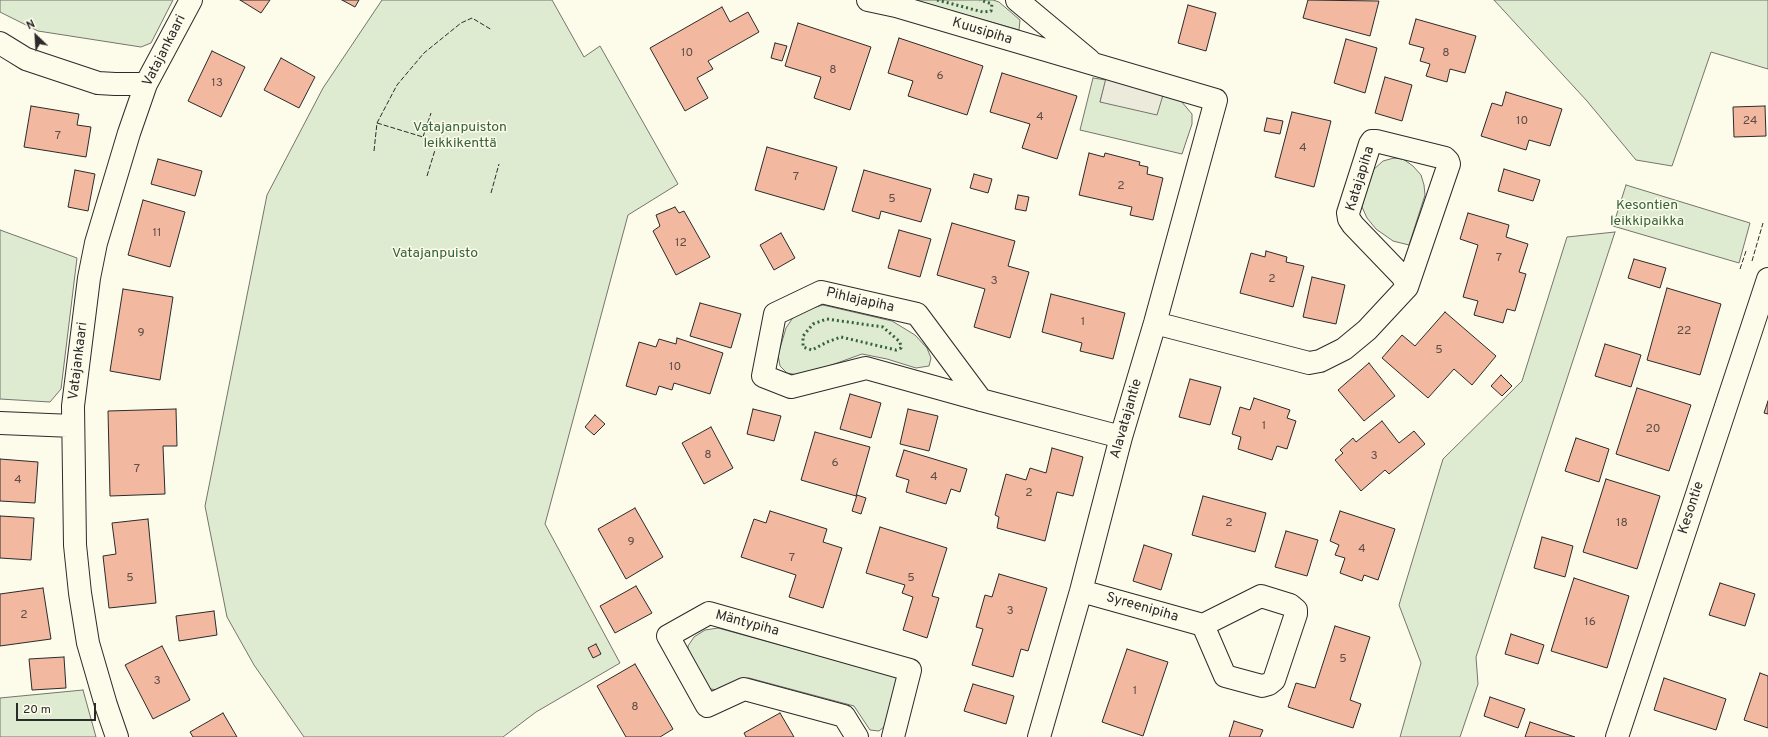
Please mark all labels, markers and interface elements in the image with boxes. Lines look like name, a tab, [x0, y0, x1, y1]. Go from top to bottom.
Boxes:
street label: Vatajankaari	[140, 12, 190, 90]
street label: Kuusipiha	[950, 15, 1014, 49]
north arrow	[16, 16, 56, 56]
text: N	[24, 17, 37, 33]
house number: 10	[681, 47, 693, 61]
house number: 8	[1442, 47, 1450, 61]
house number: 8	[829, 64, 837, 78]
house number: 6	[936, 70, 944, 84]
house number: 13	[211, 77, 223, 91]
house number: 4	[1036, 111, 1044, 125]
house number: 10	[1516, 115, 1528, 129]
house number: 24	[1743, 115, 1757, 129]
park label: Vatajanpuiston leikkikenttä	[413, 120, 507, 152]
house number: 7	[55, 130, 61, 144]
house number: 4	[1299, 142, 1307, 156]
street label: Katajapiha	[1343, 145, 1379, 213]
house number: 7	[793, 171, 799, 185]
house number: 2	[1117, 180, 1125, 194]
house number: 5	[888, 193, 896, 207]
park label: Kesontien leikkipaikka	[1610, 198, 1684, 230]
house number: 11	[153, 227, 161, 241]
house number: 12	[675, 237, 687, 251]
park label: Vatajanpuisto	[392, 246, 478, 262]
house number: 7	[1496, 252, 1502, 266]
house number: 2	[1268, 273, 1276, 287]
house number: 3	[990, 275, 998, 289]
street label: Pihlajapiha	[824, 285, 896, 317]
house number: 1	[1081, 316, 1085, 330]
street label: Vatajankaari	[66, 321, 92, 401]
house number: 22	[1677, 325, 1691, 339]
house number: 9	[137, 327, 145, 341]
house number: 5	[1435, 344, 1443, 358]
house number: 10	[669, 361, 681, 375]
street label: Alavatajantie	[1108, 377, 1146, 461]
house number: 1	[1262, 420, 1266, 434]
house number: 20	[1645, 423, 1661, 437]
house number: 8	[704, 449, 712, 463]
house number: 3	[1370, 450, 1378, 464]
house number: 6	[831, 457, 839, 471]
house number: 7	[134, 463, 140, 477]
house number: 4	[930, 471, 938, 485]
house number: 4	[14, 474, 22, 488]
street label: Kesontie	[1676, 480, 1708, 536]
house number: 2	[1025, 487, 1033, 501]
house number: 2	[1225, 517, 1233, 531]
house number: 18	[1616, 517, 1628, 531]
house number: 9	[627, 536, 635, 550]
house number: 4	[1358, 543, 1366, 557]
house number: 7	[789, 552, 795, 566]
house number: 5	[126, 572, 134, 586]
house number: 5	[907, 572, 915, 586]
street label: Syreenipiha	[1104, 590, 1180, 626]
house number: 3	[1006, 605, 1014, 619]
street label: Mäntypiha	[713, 607, 781, 641]
house number: 2	[20, 609, 28, 623]
house number: 16	[1584, 616, 1596, 630]
house number: 5	[1339, 653, 1347, 667]
house number: 3	[153, 675, 161, 689]
house number: 1	[1133, 685, 1137, 699]
scale bar	[18, 695, 98, 721]
house number: 8	[631, 701, 639, 715]
text: 20 m	[23, 702, 51, 718]

